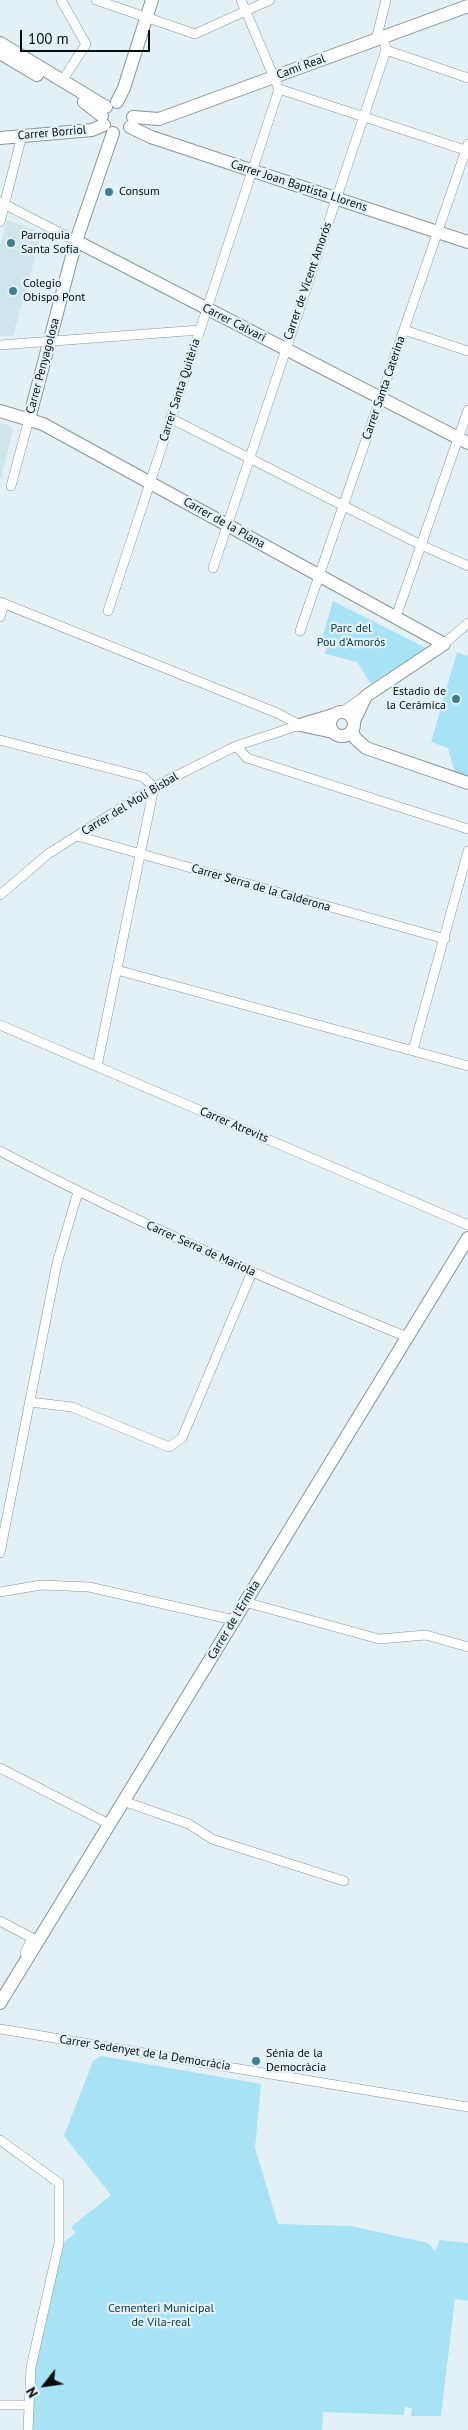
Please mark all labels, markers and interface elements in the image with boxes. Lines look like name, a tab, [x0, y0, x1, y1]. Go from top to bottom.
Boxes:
scale bar	[22, 20, 152, 52]
text: 100 m	[28, 29, 69, 48]
street label: Camí Real	[275, 52, 327, 82]
street label: Carrer Borriol	[17, 123, 87, 143]
street label: Carrer Joan Baptista Llorens	[229, 157, 369, 215]
place label: Consum	[119, 185, 160, 199]
marker: Consum	[103, 186, 115, 198]
street label: Carrer de Vicent Amorós	[281, 220, 335, 342]
place label: Parroquia Santa Sofía	[21, 229, 79, 257]
marker: Parroquia Santa Sofía	[5, 237, 17, 249]
place label: Colegio Obispo Pont	[23, 277, 85, 305]
marker: Colegio Obispo Pont	[7, 285, 19, 297]
street label: Carrer Calvari	[200, 301, 268, 345]
street label: Carrer Penyagolosa	[23, 317, 63, 415]
street label: Carrer Santa Caterina	[359, 334, 409, 442]
street label: Carrer Santa Quitèria	[157, 337, 203, 443]
street label: Carrer de la Plana	[181, 495, 267, 551]
park label: Parc del Pou d'Amorós	[317, 622, 385, 650]
place label: Estadio de la Cerámica	[386, 685, 446, 713]
marker: Estadio de la Cerámica	[450, 693, 462, 705]
street label: Carrer del Molí Bisbal	[79, 769, 181, 839]
street label: Carrer Serra de la Calderona	[190, 861, 332, 915]
street label: Carrer Atrevits	[198, 1104, 270, 1146]
street label: Carrer Serra de Mariola	[144, 1218, 258, 1280]
street label: Carrer de l'Ermita	[205, 1578, 263, 1662]
street label: Carrer Sedenyet de la Democràcia	[58, 2032, 232, 2074]
place label: Sénia de la Democràcia	[266, 2047, 326, 2075]
marker: Sénia de la Democràcia	[250, 2055, 262, 2067]
park label: Cementeri Municipal de Vila-real	[108, 2302, 214, 2330]
north arrow	[20, 2360, 70, 2410]
text: N	[22, 2384, 42, 2401]

